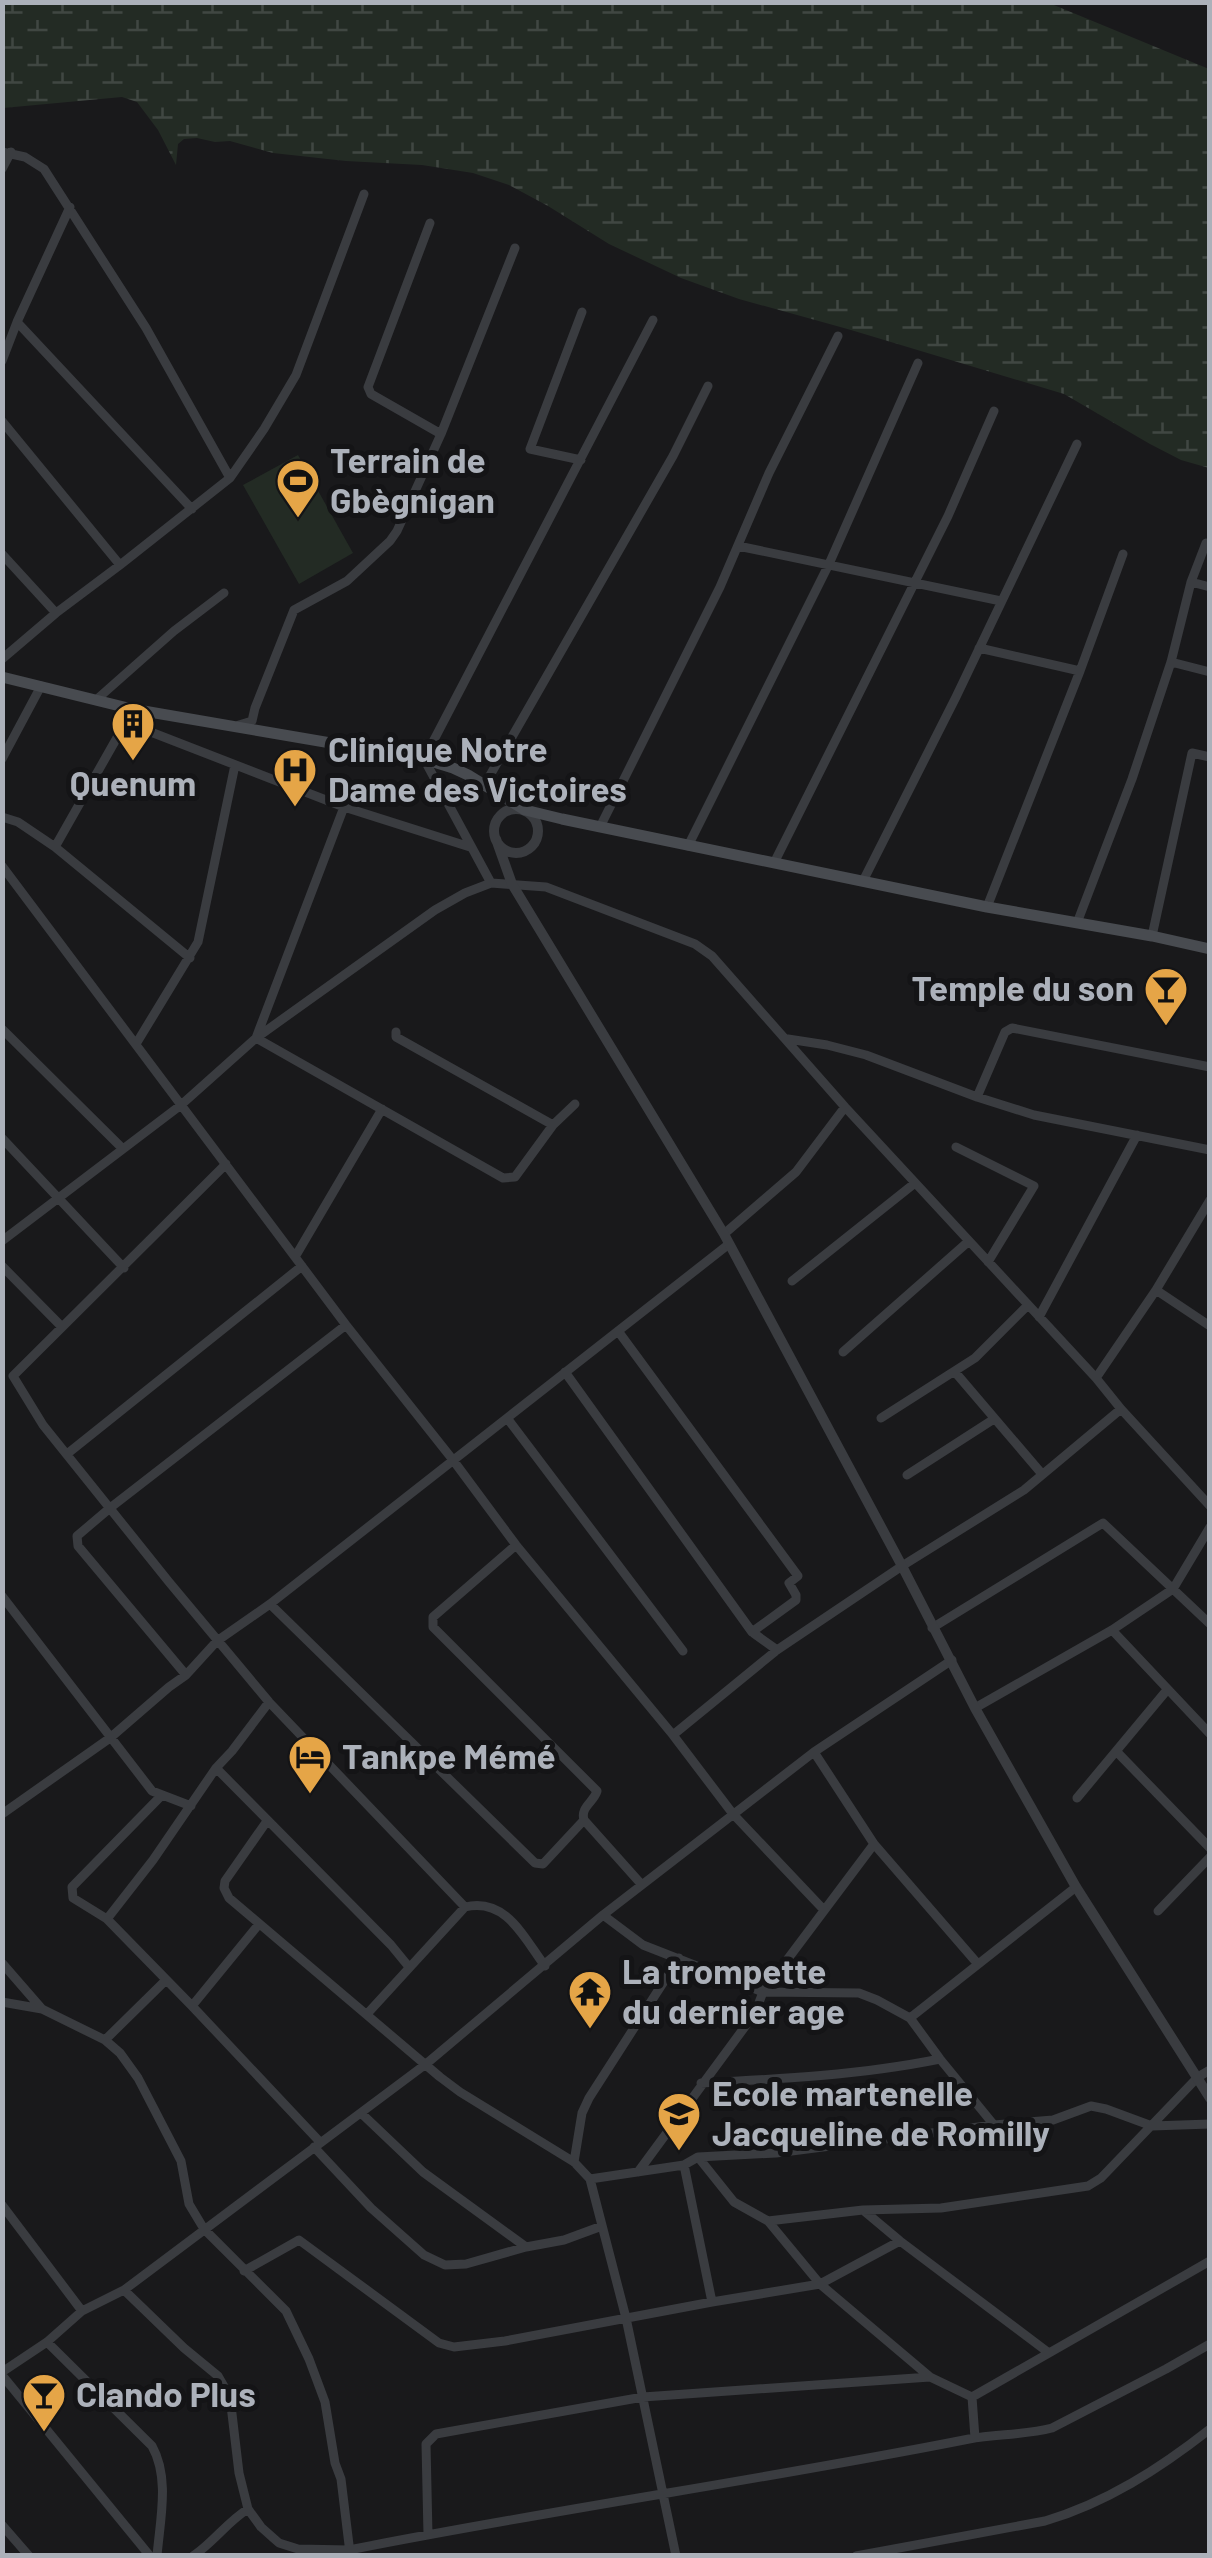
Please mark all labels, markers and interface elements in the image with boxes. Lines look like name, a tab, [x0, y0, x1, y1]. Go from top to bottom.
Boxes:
place label: Terrain de Gbègnigan	[330, 438, 495, 520]
sports icon: Terrain de Gbègnigan	[275, 458, 321, 519]
building icon: Quenum	[110, 701, 156, 762]
place label: Clinique Notre Dame des Victoires	[328, 727, 627, 809]
hospital icon: Clinique Notre Dame des Victoires	[272, 747, 318, 808]
place label: Quenum	[70, 761, 196, 803]
place label: Temple du son	[912, 966, 1134, 1008]
bar icon: Temple du son	[1143, 966, 1189, 1027]
hotel icon: Tankpe Mémé	[287, 1734, 333, 1795]
place label: Tankpe Mémé	[342, 1734, 556, 1776]
place label: La trompette du dernier age	[622, 1949, 845, 2031]
temple icon: La trompette du dernier age	[567, 1969, 613, 2030]
place label: Ecole martenelle Jacqueline de Romilly	[712, 2071, 1050, 2153]
school or university icon: Ecole martenelle Jacqueline de Romilly	[656, 2091, 702, 2152]
bar icon: Clando Plus	[21, 2372, 67, 2433]
place label: Clando Plus	[76, 2372, 256, 2414]

